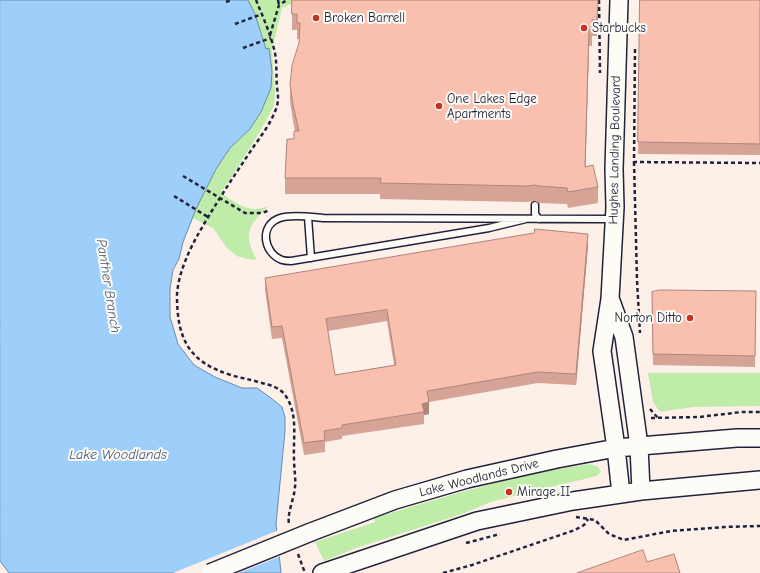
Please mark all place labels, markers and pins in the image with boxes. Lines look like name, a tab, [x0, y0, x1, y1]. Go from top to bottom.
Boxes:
place label: Broken Barrell	[324, 10, 405, 26]
marker: Broken Barrell	[311, 13, 321, 23]
place label: Starbucks	[592, 20, 646, 36]
marker: Starbucks	[579, 23, 589, 33]
place label: One Lakes Edge Apartments	[447, 91, 537, 122]
marker: One Lakes Edge Apartments	[434, 101, 444, 111]
place label: Norton Ditto	[615, 310, 682, 326]
marker: Norton Ditto	[685, 313, 695, 323]
place label: Mirage II	[517, 484, 570, 500]
marker: Mirage II	[504, 487, 514, 497]

